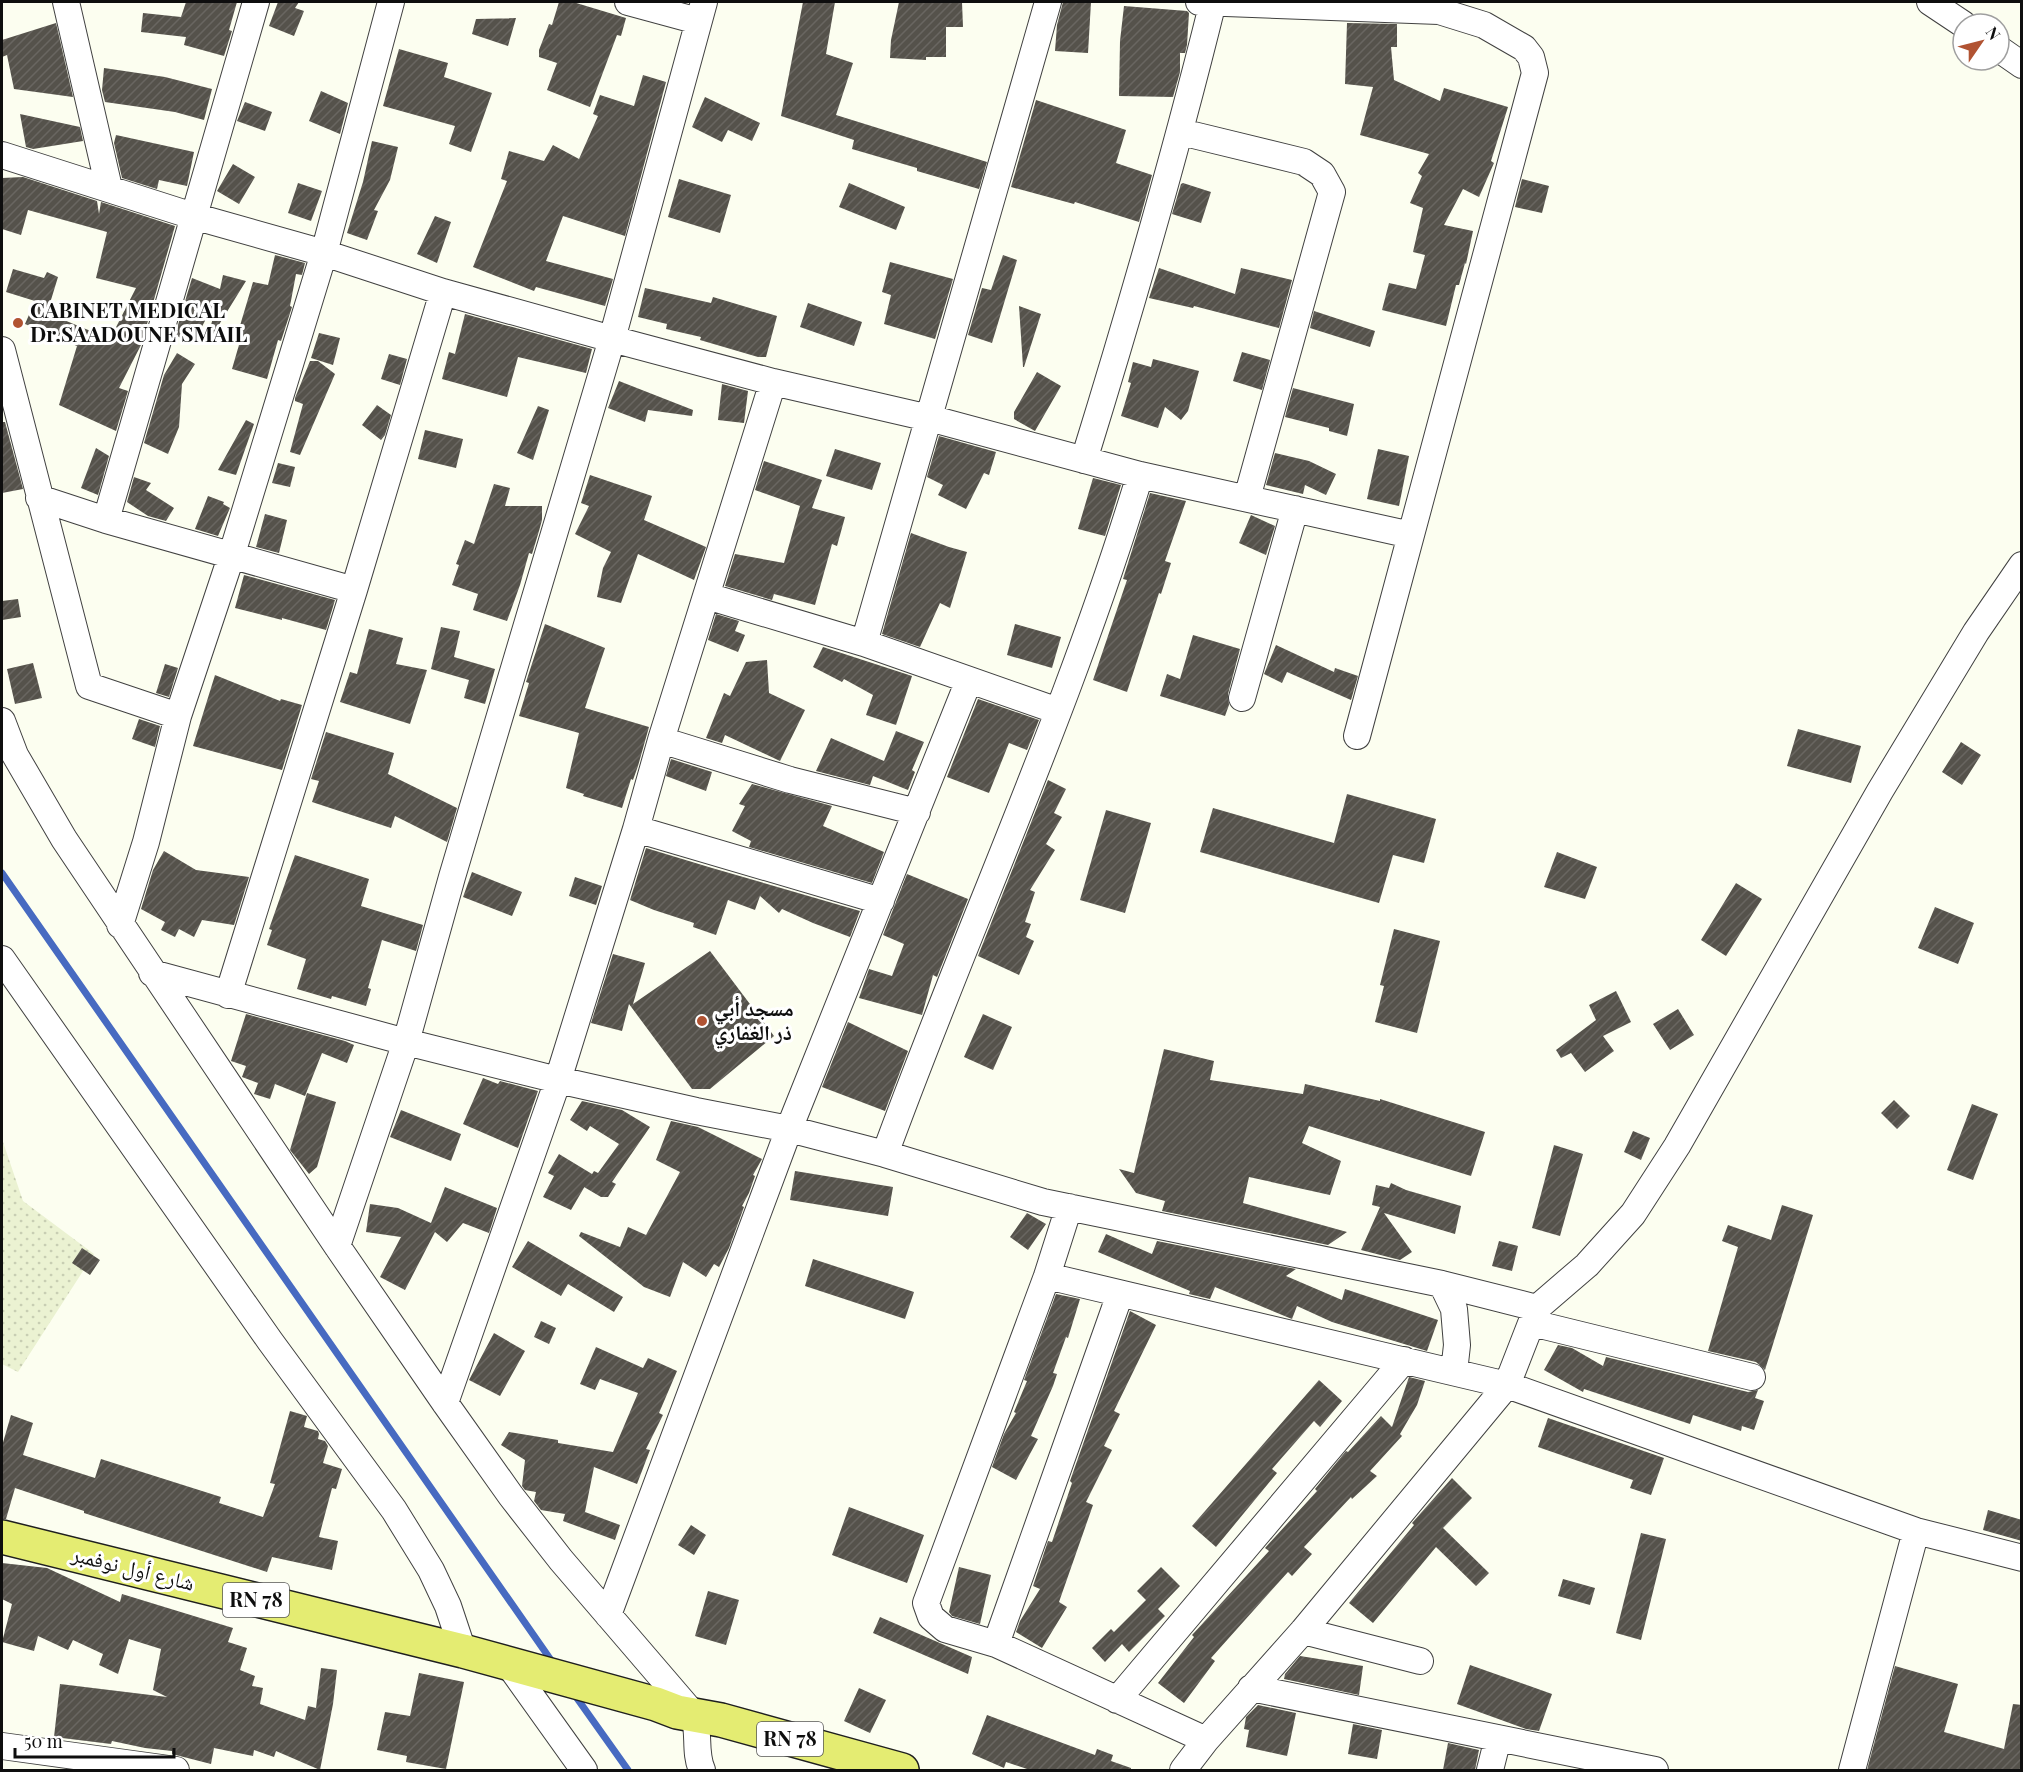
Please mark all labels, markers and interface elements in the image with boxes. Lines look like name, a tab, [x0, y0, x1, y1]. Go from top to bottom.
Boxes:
north arrow	[1951, 12, 2011, 72]
text: N	[1982, 22, 2006, 44]
place label: CABINET MEDICAL Dr.SAADOUNE SMAIL	[30, 295, 247, 347]
marker: CABINET MEDICAL Dr.SAADOUNE SMAIL	[11, 316, 25, 330]
place label: مسجد أبي ذر الغفاري	[714, 993, 794, 1049]
marker: مسجد أبي ذر الغفاري	[695, 1014, 709, 1028]
street label: شارع أول نوفمبر	[68, 1538, 198, 1597]
road number: RN 78	[223, 1583, 289, 1617]
scale bar	[15, 1721, 174, 1759]
road number: RN 78	[757, 1722, 823, 1756]
text: 50 m	[24, 1729, 63, 1753]

